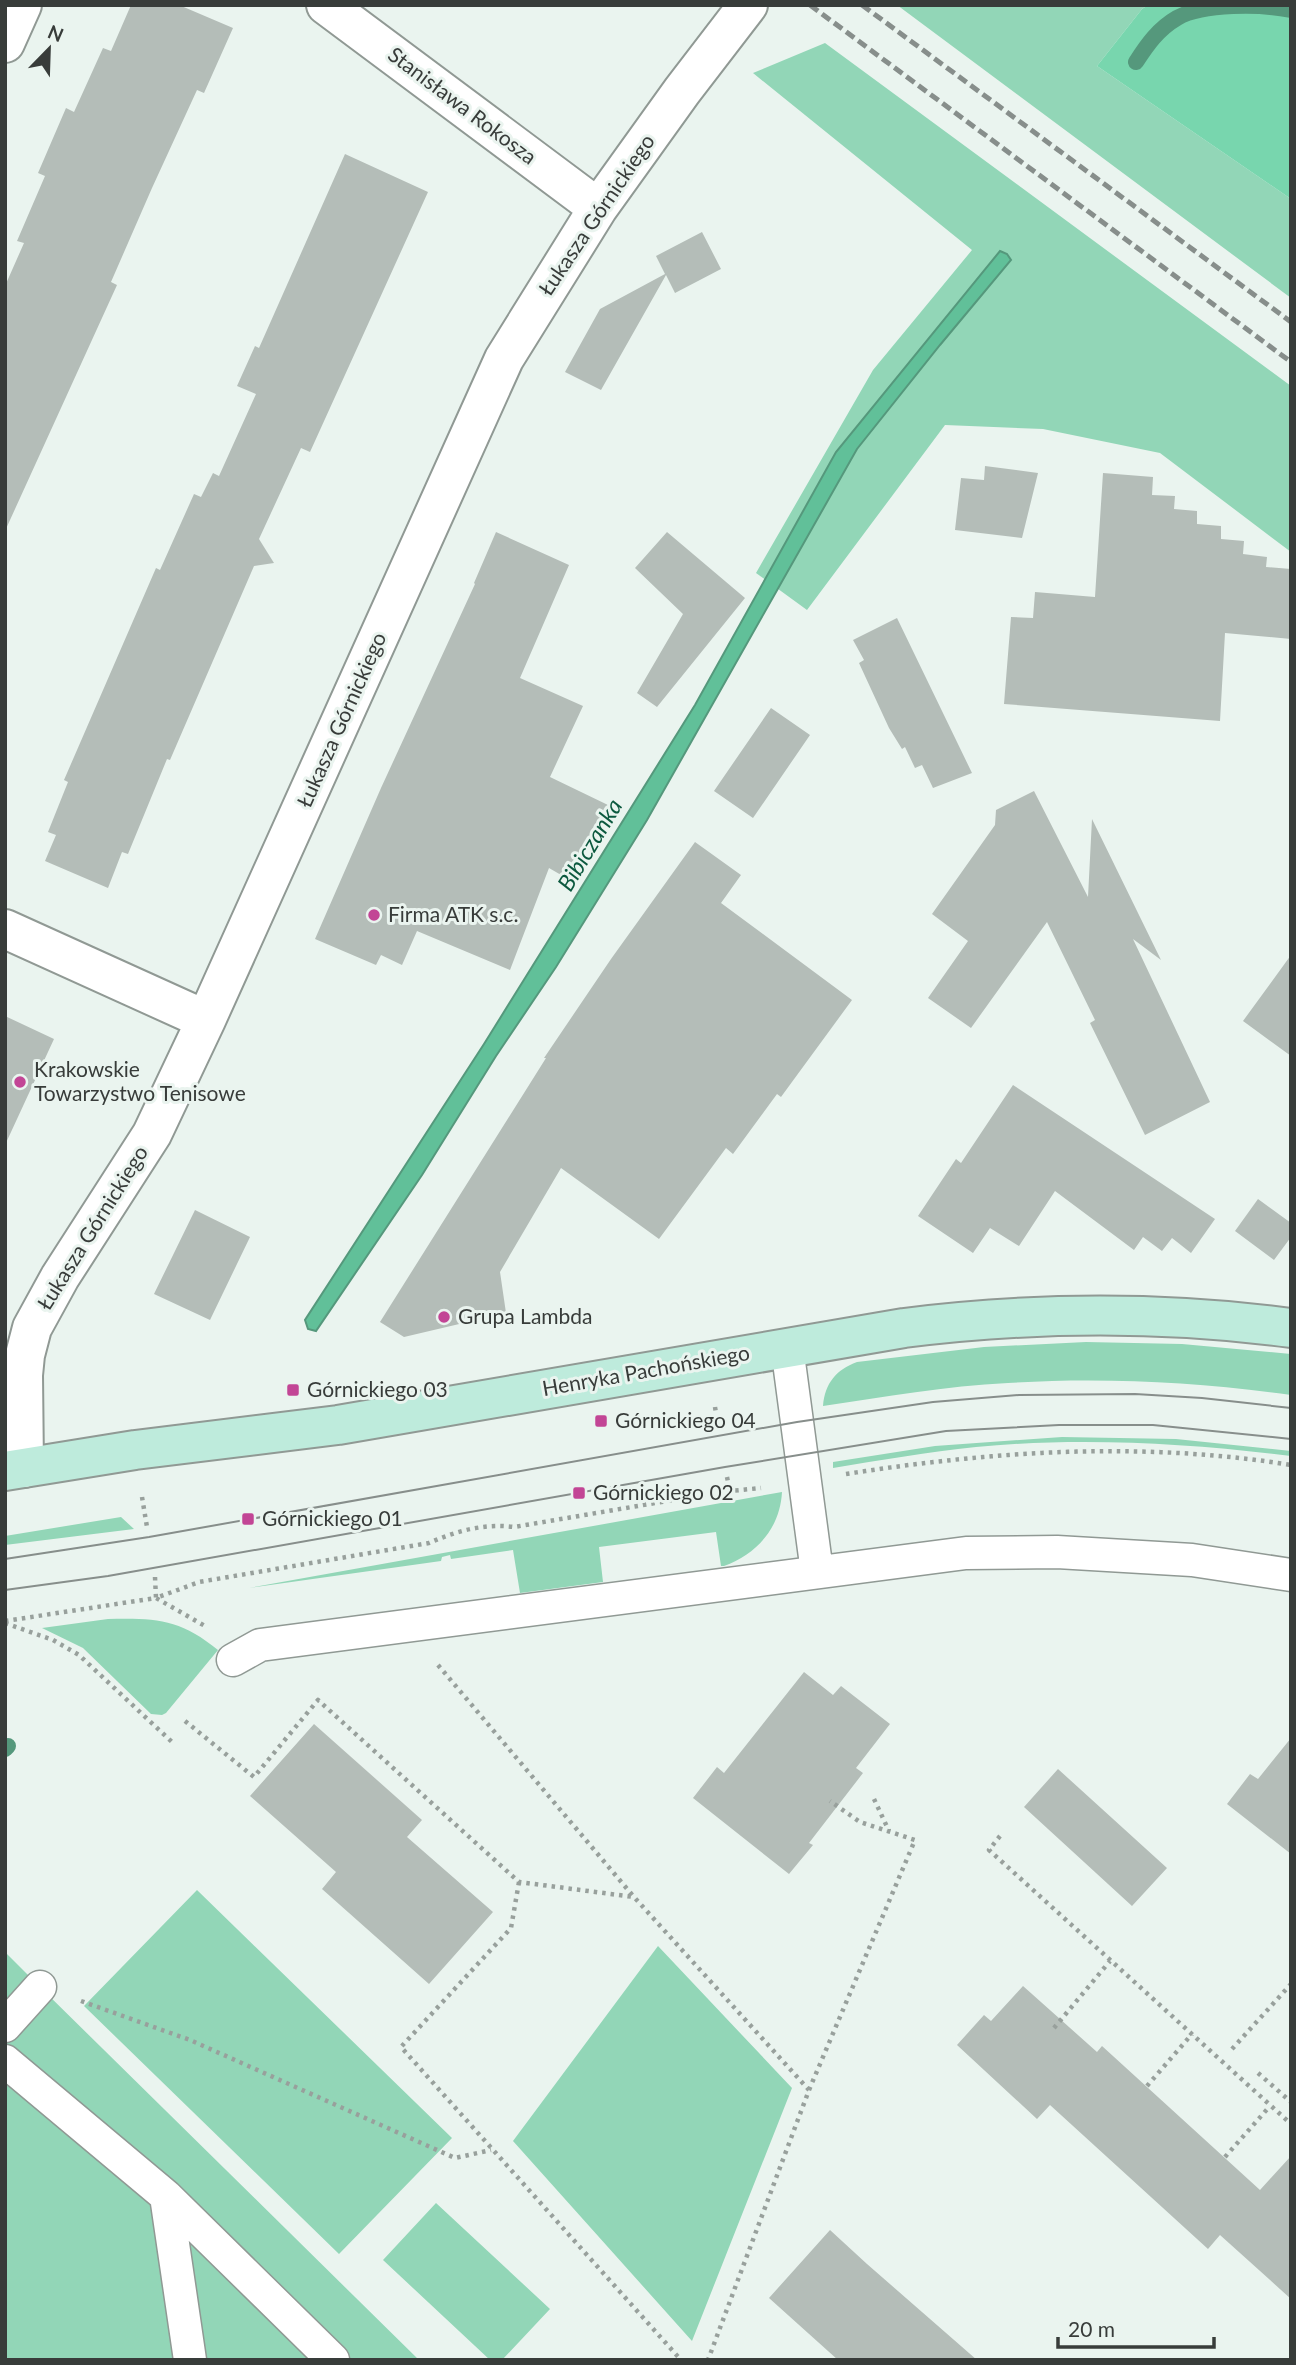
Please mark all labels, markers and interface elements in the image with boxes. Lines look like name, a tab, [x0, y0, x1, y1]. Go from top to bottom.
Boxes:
north arrow	[14, 14, 84, 84]
text: N	[45, 19, 67, 46]
street label: Stanisława Rokosza	[384, 41, 542, 169]
street label: Łukasza Górnickiego	[533, 129, 659, 299]
street label: Łukasza Górnickiego	[291, 628, 390, 811]
water label: Bibiczanka	[551, 793, 628, 896]
place label: Firma ATK s.c.	[388, 901, 518, 926]
marker: Firma ATK s.c.	[366, 907, 382, 923]
place label: Krakowskie Towarzystwo Tenisowe	[34, 1056, 246, 1105]
marker: Krakowskie Towarzystwo Tenisowe	[12, 1074, 28, 1090]
street label: Łukasza Górnickiego	[31, 1140, 152, 1314]
place label: Grupa Lambda	[458, 1303, 593, 1328]
marker: Grupa Lambda	[436, 1309, 452, 1325]
street label: Henryka Pachońskiego	[540, 1339, 751, 1400]
place label: Górnickiego 03	[307, 1376, 448, 1401]
marker: Górnickiego 03	[285, 1382, 301, 1398]
place label: Górnickiego 04	[615, 1407, 756, 1432]
marker: Górnickiego 04	[593, 1413, 609, 1429]
place label: Górnickiego 02	[593, 1479, 734, 1504]
marker: Górnickiego 02	[571, 1485, 587, 1501]
place label: Górnickiego 01	[262, 1505, 403, 1530]
marker: Górnickiego 01	[240, 1511, 256, 1527]
scale bar	[1058, 2306, 1214, 2350]
text: 20 m	[1068, 2316, 1115, 2341]

